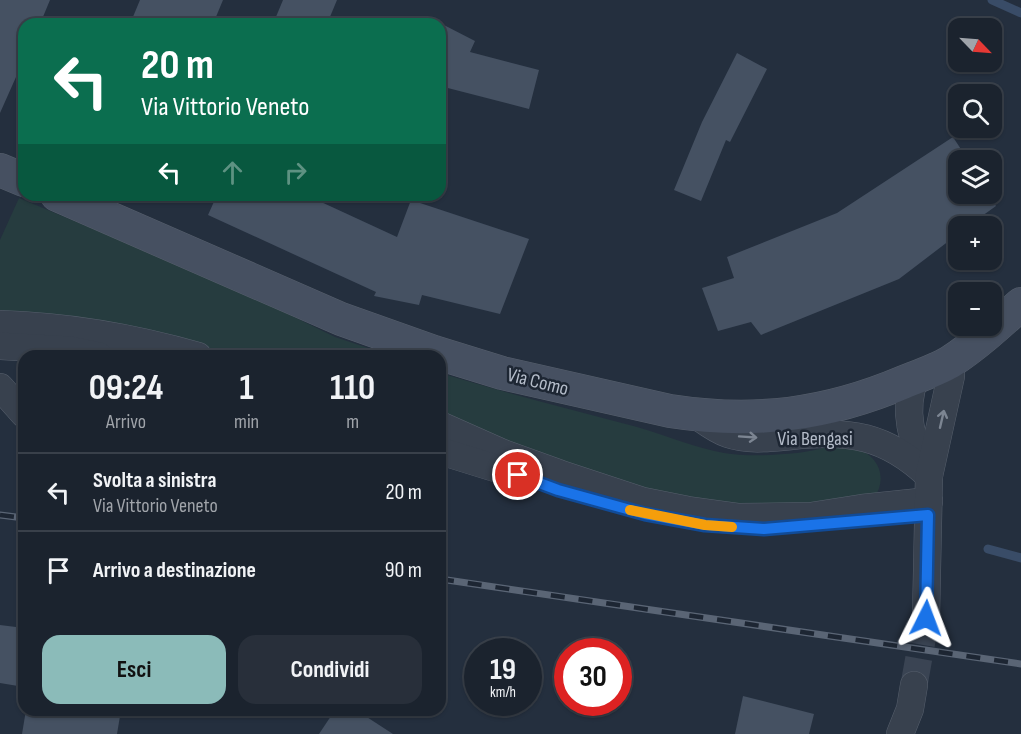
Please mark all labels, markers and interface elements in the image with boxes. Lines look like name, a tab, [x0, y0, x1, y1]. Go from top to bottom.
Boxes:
north arrow	[948, 18, 1002, 72]
map controls	[948, 18, 1002, 336]
text: 20 m	[141, 40, 214, 91]
icon: left	[42, 42, 120, 120]
button: search	[948, 84, 1002, 138]
text: Via Vittorio Veneto	[141, 91, 309, 123]
button: layers	[948, 150, 1002, 204]
icon: left	[153, 156, 186, 189]
icon: ahead	[216, 156, 249, 189]
icon: right	[279, 156, 312, 189]
button: +	[948, 216, 1002, 270]
button: −	[948, 282, 1002, 336]
street label: Via Como	[505, 363, 571, 401]
text: 09:24	[89, 367, 163, 410]
text: 1	[240, 367, 254, 410]
text: 110	[330, 367, 375, 410]
text: Arrivo	[106, 410, 146, 434]
text: min	[234, 410, 259, 434]
text: m	[346, 410, 359, 434]
one-way arrow	[937, 410, 949, 429]
street label: Via Bengasi	[777, 427, 853, 451]
one-way arrow	[738, 432, 758, 443]
pin	[492, 449, 543, 500]
icon: arrive	[501, 458, 534, 491]
text: Svolta a sinistra	[93, 467, 216, 494]
icon: left	[42, 476, 75, 509]
text: 20 m	[386, 479, 422, 506]
text: Via Vittorio Veneto	[93, 494, 218, 518]
icon: arrive	[42, 554, 75, 587]
text: Arrivo a destinazione	[93, 557, 256, 584]
text: 90 m	[385, 557, 422, 584]
position arrow	[894, 586, 958, 650]
button: Esci	[42, 635, 226, 704]
button: Condividi	[238, 635, 422, 704]
speed limit sign: 30	[554, 638, 632, 716]
text: 19	[490, 652, 516, 688]
text: km/h	[490, 683, 516, 702]

